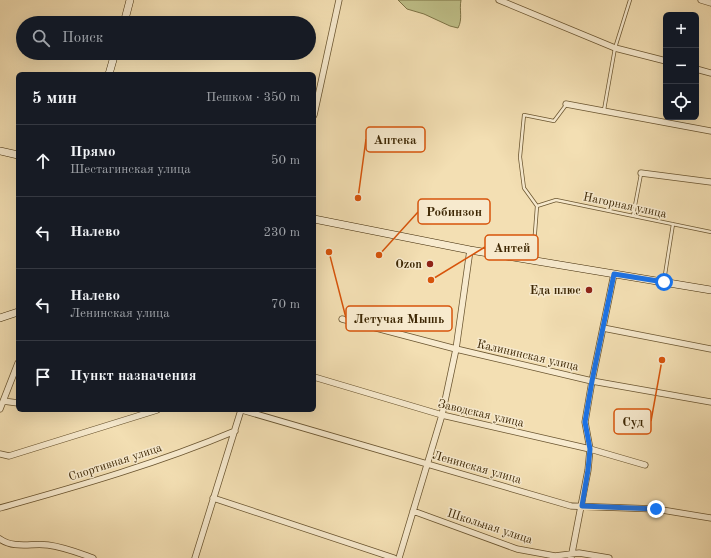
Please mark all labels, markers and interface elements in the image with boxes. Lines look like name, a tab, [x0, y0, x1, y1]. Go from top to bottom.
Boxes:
map controls	[663, 12, 699, 120]
button: +	[663, 12, 699, 48]
search box	[16, 16, 316, 60]
icon: search	[30, 27, 52, 49]
text: Поиск	[62, 31, 103, 46]
button: −	[663, 48, 699, 84]
button: locate	[663, 84, 699, 120]
text: 5 мин	[32, 90, 77, 107]
text: Пешком · 350 m	[206, 91, 300, 104]
callout: Аптека	[366, 127, 425, 152]
text: Аптека	[373, 134, 417, 147]
text: Прямо	[70, 145, 116, 160]
icon: ahead	[32, 150, 54, 172]
text: 50 m	[271, 154, 300, 167]
text: Шестагинская улица	[70, 163, 191, 176]
street label: Нагорная улица	[582, 191, 668, 221]
callout: Робинзон	[418, 199, 490, 224]
text: Робинзон	[426, 206, 482, 219]
icon: left	[32, 222, 54, 244]
text: Налево	[70, 225, 120, 240]
text: 230 m	[263, 226, 300, 239]
callout: Антей	[485, 235, 538, 260]
text: Антей	[493, 242, 531, 255]
place label: Ozon	[395, 259, 422, 271]
marker: Ozon	[425, 259, 435, 269]
route start	[655, 273, 673, 291]
place label: Еда плюс	[530, 285, 581, 297]
marker: Еда плюс	[584, 285, 594, 295]
text: Налево	[70, 289, 120, 304]
icon: left	[32, 294, 54, 316]
text: 70 m	[271, 298, 300, 311]
callout: Летучая Мышь	[346, 306, 452, 331]
text: Ленинская улица	[70, 307, 170, 320]
text: Летучая Мышь	[354, 313, 444, 326]
street label: Калининская улица	[476, 338, 580, 374]
icon: arrive	[32, 366, 54, 388]
text: Пункт назначения	[70, 369, 197, 384]
street label: Заводская улица	[436, 398, 525, 430]
callout: Суд	[614, 409, 651, 434]
text: Суд	[622, 416, 644, 429]
street label: Спортивная улица	[67, 442, 164, 484]
street label: Ленинская улица	[431, 450, 523, 486]
route end	[647, 500, 665, 518]
street label: Школьная улица	[446, 507, 534, 546]

